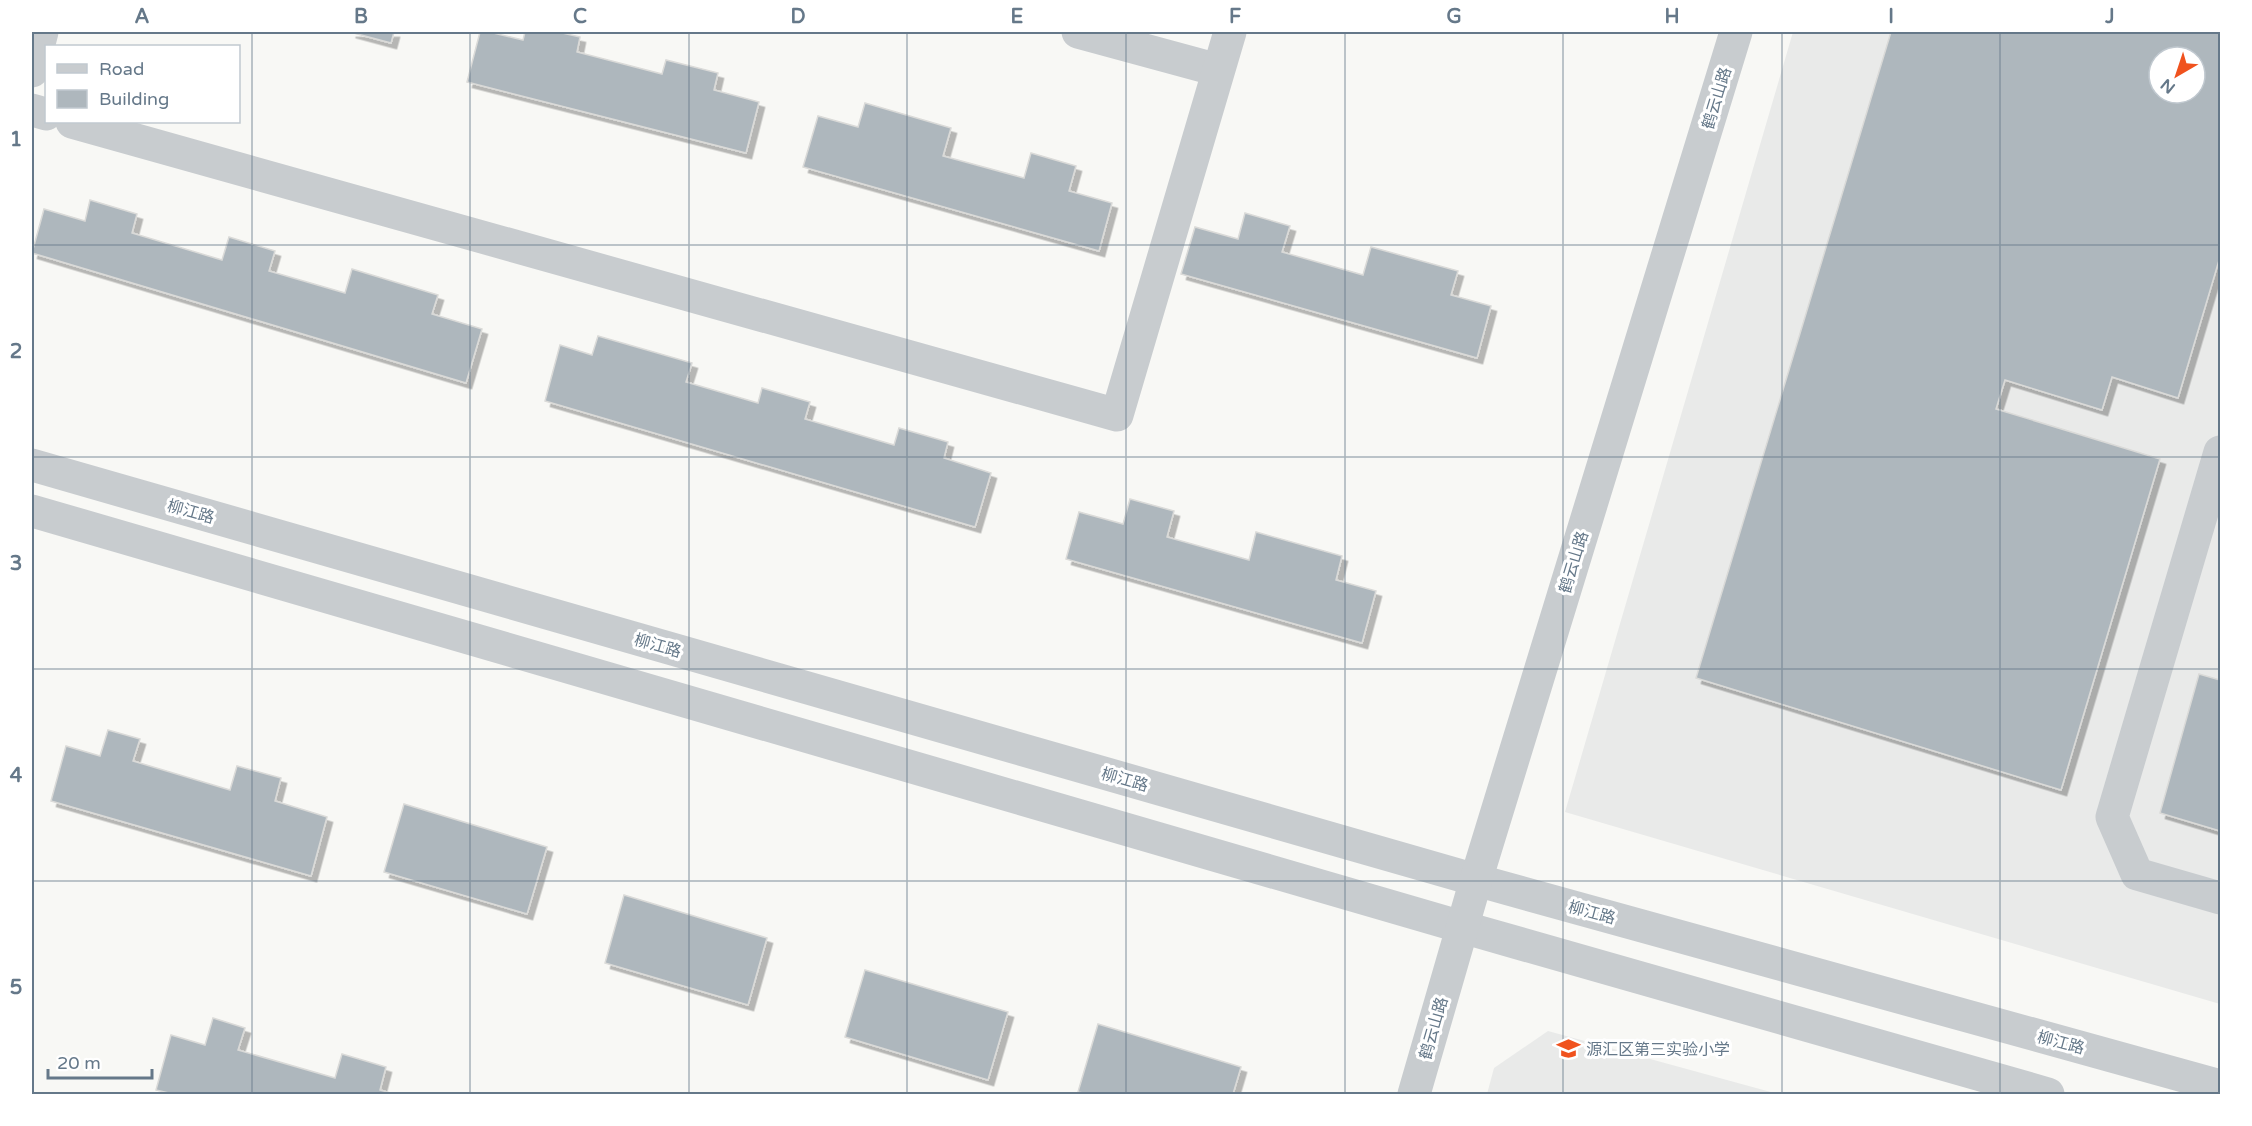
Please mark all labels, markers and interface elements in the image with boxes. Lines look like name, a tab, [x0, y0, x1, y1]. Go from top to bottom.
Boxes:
text: A	[135, 5, 150, 29]
text: B	[354, 5, 368, 29]
text: C	[573, 5, 587, 29]
text: D	[790, 5, 806, 29]
text: E	[1011, 5, 1024, 29]
text: F	[1229, 5, 1241, 29]
text: G	[1446, 5, 1462, 29]
text: H	[1664, 5, 1680, 29]
text: I	[1888, 5, 1894, 29]
text: J	[2104, 5, 2115, 29]
legend	[45, 45, 240, 123]
north arrow	[2147, 45, 2207, 105]
text: Road	[99, 58, 144, 80]
street label: 鹤云山路	[1698, 65, 1736, 132]
text: N	[2157, 74, 2179, 98]
text: Building	[99, 88, 169, 110]
text: 1	[10, 128, 22, 152]
text: 2	[10, 340, 22, 364]
street label: 柳江路	[165, 496, 217, 528]
street label: 鹤云山路	[1555, 529, 1593, 596]
text: 3	[10, 552, 22, 576]
street label: 柳江路	[632, 630, 684, 662]
text: 4	[10, 764, 23, 788]
street label: 柳江路	[1099, 764, 1151, 796]
street label: 柳江路	[1566, 897, 1618, 929]
text: 5	[10, 976, 22, 1000]
street label: 鹤云山路	[1416, 995, 1452, 1062]
street label: 柳江路	[2035, 1027, 2087, 1059]
school or university icon: 源汇区第三实验小学	[1555, 1036, 1581, 1062]
place label: 源汇区第三实验小学	[1586, 1040, 1730, 1060]
scale bar	[48, 1042, 152, 1080]
text: 20 m	[57, 1052, 101, 1074]

